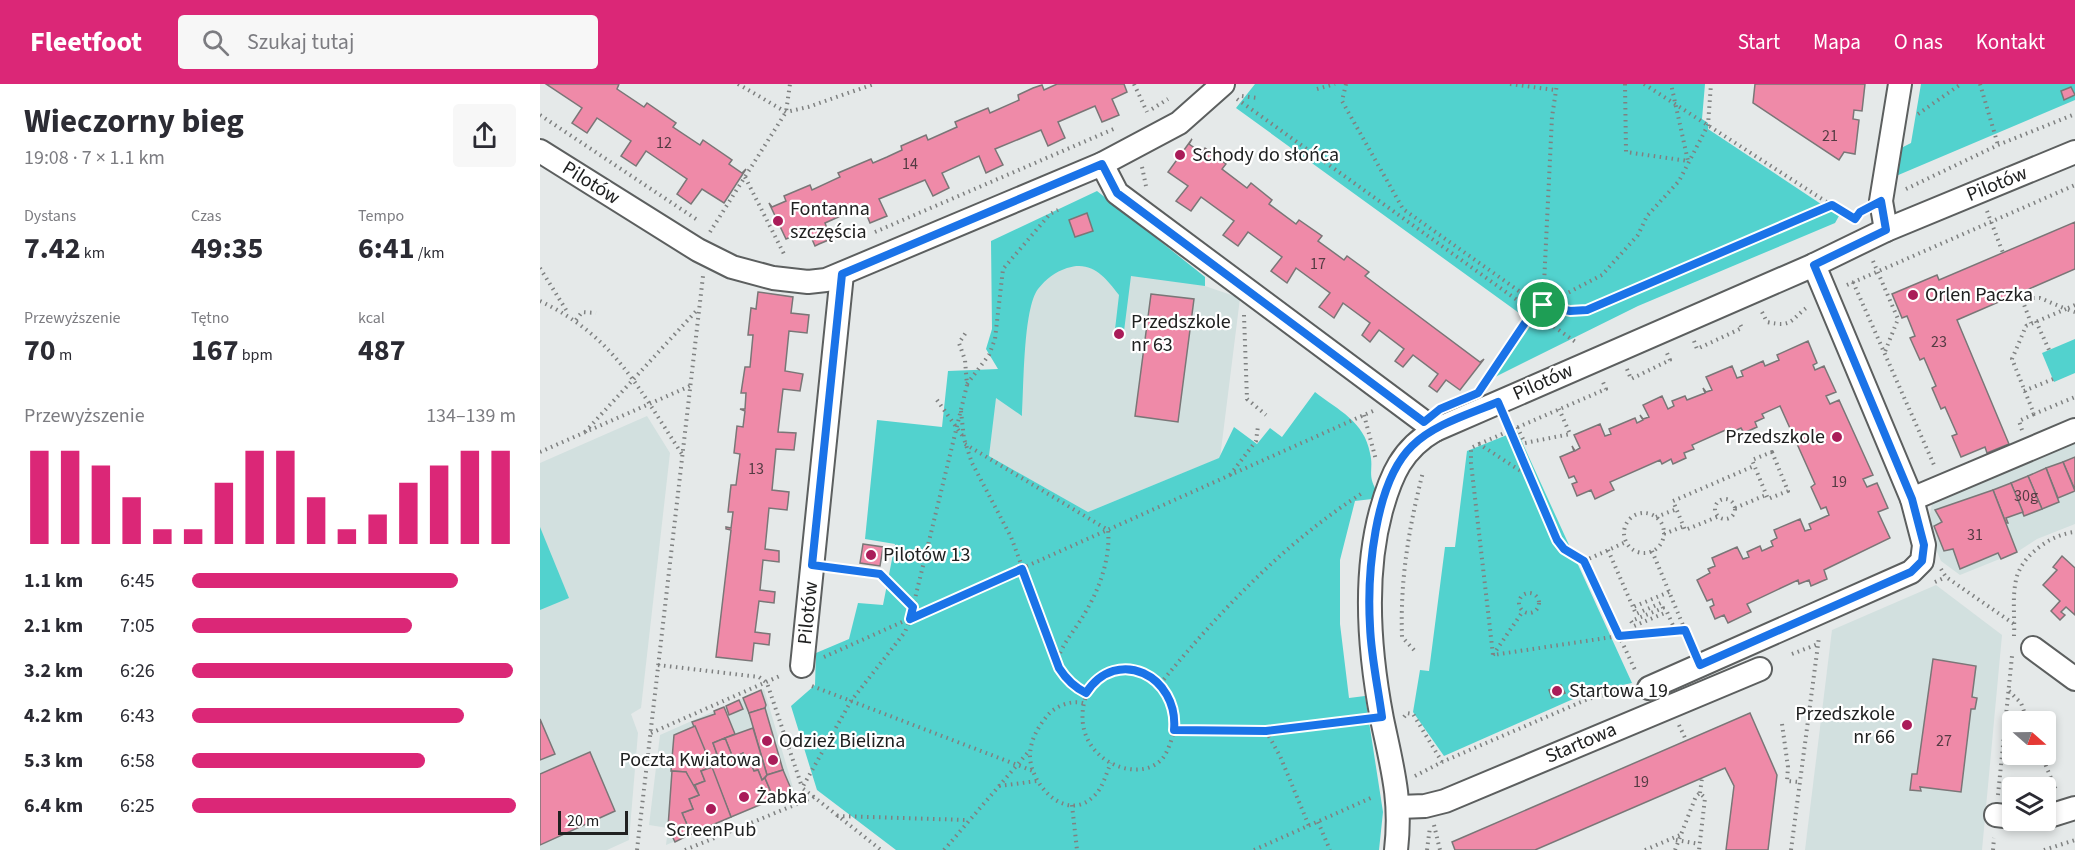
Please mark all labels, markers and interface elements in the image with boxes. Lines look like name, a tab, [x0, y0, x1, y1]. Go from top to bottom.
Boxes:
search box	[178, 15, 598, 69]
text: Fleetfoot	[30, 22, 142, 62]
icon: search	[199, 26, 232, 59]
text: Szukaj tutaj	[247, 26, 354, 58]
text: Start	[1738, 27, 1780, 57]
text: Mapa	[1813, 27, 1861, 57]
text: O nas	[1894, 27, 1943, 57]
text: Kontakt	[1976, 27, 2045, 57]
text: Wieczorny bieg	[24, 98, 244, 145]
button: share	[453, 104, 516, 167]
house number: 21	[1822, 125, 1838, 147]
house number: 12	[656, 132, 672, 154]
place label: Schody do słońca	[1192, 141, 1339, 169]
text: 19:08 · 7 × 1.1 km	[24, 144, 165, 172]
marker: Schody do słońca	[1173, 148, 1187, 162]
house number: 14	[902, 153, 918, 175]
street label: Pilotów	[557, 154, 625, 212]
street label: Pilotów	[1962, 159, 2032, 209]
place label: Fontanna szczęścia	[790, 195, 870, 246]
text: Dystans	[24, 205, 76, 227]
text: Czas	[191, 205, 221, 227]
text: Tempo	[358, 205, 404, 227]
marker: Fontanna szczęścia	[771, 214, 785, 228]
text: 7.42	[24, 227, 81, 270]
text: 49:35	[191, 227, 263, 270]
text: 6:41	[358, 227, 415, 270]
text: km	[81, 242, 105, 264]
text: /km	[415, 242, 445, 264]
house number: 17	[1310, 253, 1326, 275]
pin	[1517, 279, 1568, 330]
place label: Orlen Paczka	[1925, 281, 2033, 309]
icon: arrive	[1526, 288, 1559, 321]
marker: Orlen Paczka	[1906, 288, 1920, 302]
text: Przewyższenie	[24, 307, 121, 329]
text: Tętno	[191, 307, 229, 329]
text: kcal	[358, 307, 385, 329]
place label: Przedszkole nr 63	[1131, 308, 1231, 359]
marker: Przedszkole nr 63	[1112, 327, 1126, 341]
text: 70	[24, 329, 56, 372]
text: 167	[191, 329, 239, 372]
text: 487	[358, 329, 406, 372]
house number: 23	[1931, 331, 1947, 353]
text: m	[56, 344, 72, 366]
text: bpm	[239, 344, 273, 366]
street label: Pilotów	[1508, 356, 1578, 408]
text: Przewyższenie	[24, 402, 145, 430]
text: 134–139 m	[426, 402, 516, 430]
place label: Przedszkole	[1725, 423, 1825, 451]
marker: Przedszkole	[1830, 430, 1844, 444]
house number: 13	[748, 458, 764, 480]
house number: 19	[1831, 471, 1847, 493]
house number: 30g	[2014, 485, 2038, 507]
house number: 31	[1967, 524, 1983, 546]
place label: Pilotów 13	[883, 541, 970, 569]
marker: Pilotów 13	[864, 548, 878, 562]
text: 1.1 km	[24, 567, 83, 595]
text: 6:45	[120, 567, 155, 595]
street label: Pilotów	[791, 580, 825, 646]
text: 2.1 km	[24, 612, 83, 640]
text: 7:05	[120, 612, 155, 640]
text: 3.2 km	[24, 657, 83, 685]
text: 6:26	[120, 657, 155, 685]
place label: Startowa 19	[1569, 677, 1668, 705]
marker: Startowa 19	[1550, 684, 1564, 698]
place label: Przedszkole nr 66	[1795, 700, 1895, 751]
text: 4.2 km	[24, 702, 83, 730]
text: 6:43	[120, 702, 155, 730]
north arrow	[2002, 711, 2056, 765]
map controls	[2002, 711, 2056, 831]
street label: Startowa	[1541, 715, 1621, 771]
marker: Przedszkole nr 66	[1900, 718, 1914, 732]
place label: Odzież Bielizna	[779, 727, 905, 755]
house number: 27	[1936, 730, 1952, 752]
marker: Odzież Bielizna	[760, 734, 774, 748]
place label: Poczta Kwiatowa	[619, 746, 761, 774]
text: 5.3 km	[24, 747, 83, 775]
text: 6:58	[120, 747, 155, 775]
marker: Poczta Kwiatowa	[766, 753, 780, 767]
house number: 19	[1633, 771, 1649, 793]
button: layers	[2002, 777, 2056, 831]
place label: Żabka	[756, 783, 807, 811]
marker: Żabka	[737, 790, 751, 804]
text: 6.4 km	[24, 792, 83, 820]
text: 6:25	[120, 792, 155, 820]
marker: ScreenPub	[704, 802, 718, 816]
scale bar	[558, 808, 628, 836]
text: 20 m	[567, 810, 599, 832]
place label: ScreenPub	[666, 816, 756, 844]

